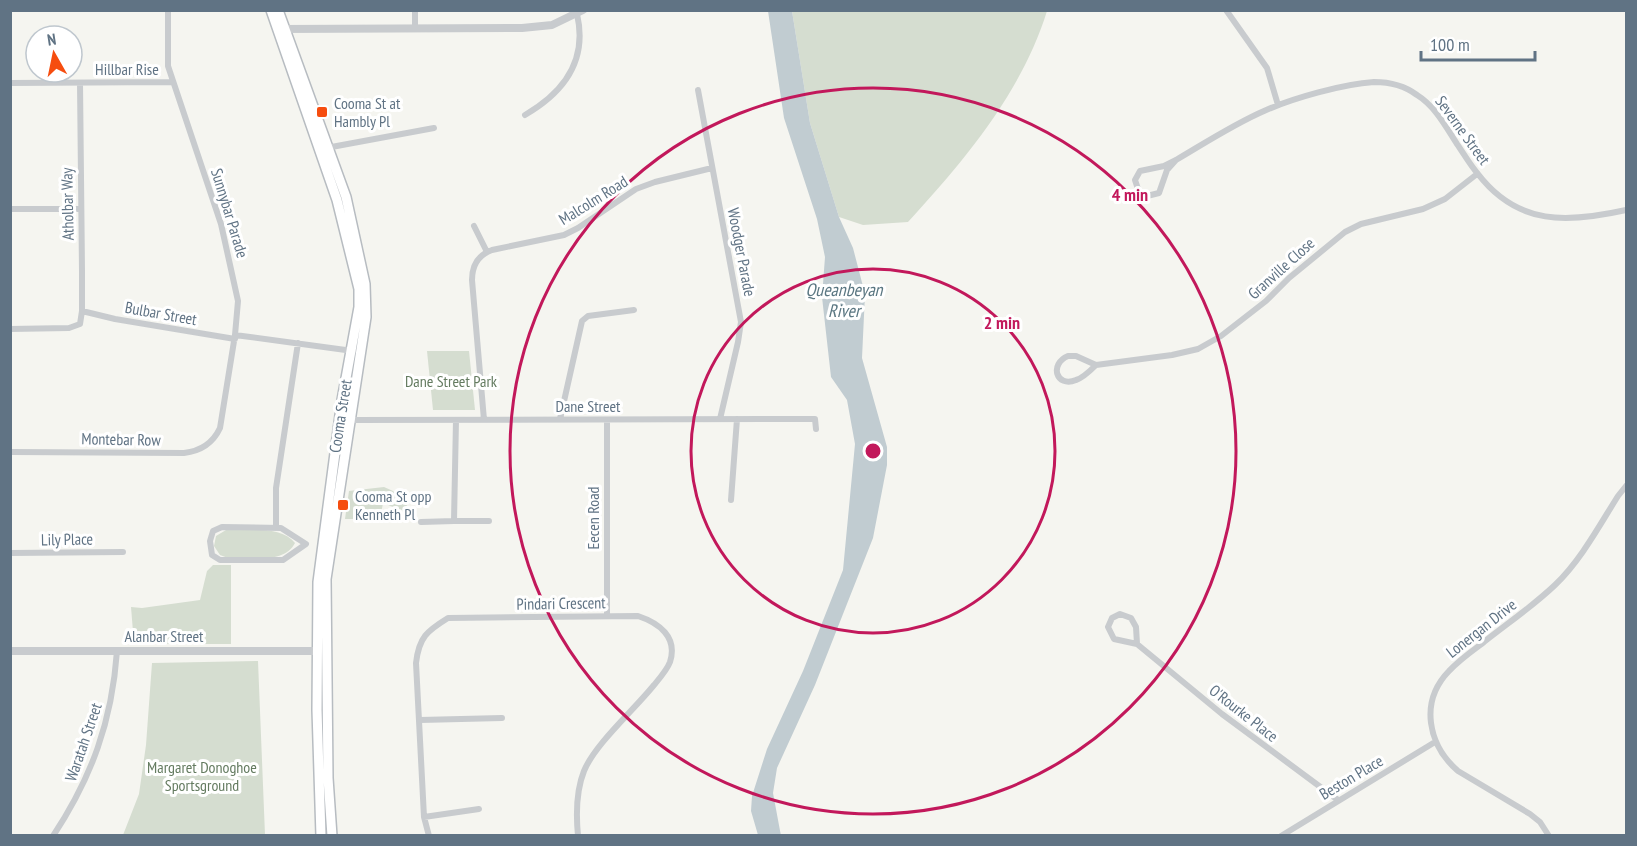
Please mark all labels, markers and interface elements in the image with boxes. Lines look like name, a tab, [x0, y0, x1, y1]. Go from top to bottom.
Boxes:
north arrow	[24, 24, 84, 84]
scale bar	[1421, 24, 1535, 62]
text: N	[46, 29, 57, 50]
text: 100 m	[1430, 33, 1470, 56]
street label: Hillbar Rise	[95, 59, 159, 79]
street label: Severne Street	[1431, 92, 1495, 169]
place label: Cooma St at Hambly Pl	[334, 93, 401, 131]
marker: Cooma St at Hambly Pl	[315, 105, 329, 119]
street label: Sunnybar Parade	[207, 166, 253, 260]
street label: Atholbar Way	[56, 167, 78, 241]
street label: Malcolm Road	[555, 171, 631, 229]
text: 4 min	[1112, 183, 1148, 206]
street label: Woodger Parade	[724, 206, 760, 298]
street label: Granville Close	[1244, 233, 1318, 303]
water label: Queanbeyan River	[805, 278, 884, 322]
street label: Bulbar Street	[124, 297, 199, 329]
text: 2 min	[984, 311, 1020, 334]
park label: Dane Street Park	[405, 371, 498, 391]
street label: Cooma Street	[324, 377, 356, 454]
street label: Dane Street	[556, 396, 621, 416]
street label: Montebar Row	[81, 428, 161, 450]
centre of rings	[863, 441, 883, 461]
place label: Cooma St opp Kenneth Pl	[355, 486, 431, 524]
street label: Eecen Road	[583, 486, 603, 550]
marker: Cooma St opp Kenneth Pl	[336, 498, 350, 512]
street label: Lily Place	[41, 529, 93, 549]
street label: Pindari Crescent	[516, 592, 606, 614]
street label: Lonergan Drive	[1442, 594, 1520, 662]
street label: Alanbar Street	[125, 626, 204, 646]
street label: O'Rourke Place	[1206, 680, 1282, 746]
street label: Waratah Street	[60, 700, 106, 784]
street label: Beston Place	[1316, 750, 1386, 804]
park label: Margaret Donoghoe Sportsground	[147, 757, 257, 795]

